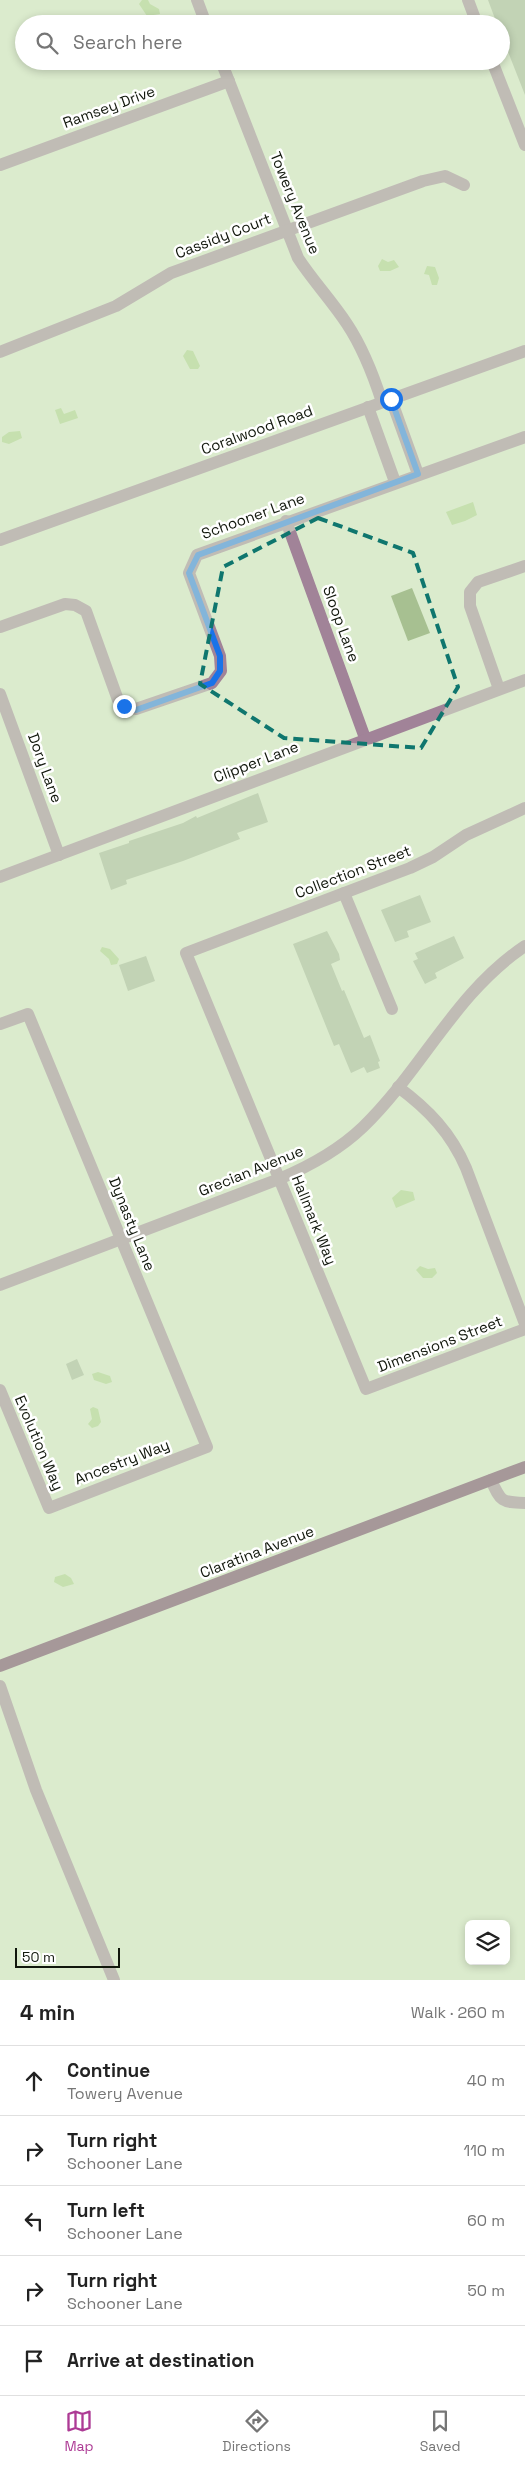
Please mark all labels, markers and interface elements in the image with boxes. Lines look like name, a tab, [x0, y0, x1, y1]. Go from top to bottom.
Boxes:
search box	[15, 15, 510, 70]
icon: search	[33, 29, 61, 57]
text: Search here	[73, 30, 183, 55]
street label: Ramsey Drive	[60, 81, 158, 132]
street label: Towery Avenue	[266, 149, 325, 257]
street label: Cassidy Court	[172, 209, 273, 263]
route start	[380, 388, 403, 411]
street label: Coralwood Road	[198, 401, 315, 459]
street label: Schooner Lane	[199, 488, 307, 543]
street label: Sloop Lane	[319, 583, 364, 665]
route end	[113, 695, 136, 718]
street label: Dory Lane	[24, 730, 67, 805]
street label: Clipper Lane	[211, 737, 301, 786]
street label: Collection Street	[292, 841, 414, 902]
street label: Grecian Avenue	[196, 1141, 306, 1200]
street label: Hallmark Way	[288, 1172, 341, 1268]
street label: Dynasty Lane	[105, 1174, 160, 1274]
street label: Dimensions Street	[375, 1311, 505, 1376]
street label: Evolution Way	[11, 1392, 68, 1493]
street label: Ancestry Way	[72, 1435, 172, 1488]
street label: Claratina Avenue	[197, 1521, 317, 1582]
map controls	[465, 1920, 510, 1965]
button: layers	[465, 1920, 510, 1965]
scale bar	[15, 1945, 120, 1968]
text: 50 m	[22, 1948, 55, 1966]
text: 4 min	[20, 1999, 75, 2026]
text: Walk · 260 m	[411, 2002, 505, 2023]
text: Continue	[67, 2058, 150, 2083]
icon: ahead	[20, 2067, 48, 2095]
text: 40 m	[467, 2070, 505, 2091]
text: Towery Avenue	[67, 2083, 183, 2104]
text: Turn right	[67, 2128, 157, 2153]
icon: right	[20, 2137, 48, 2165]
text: 110 m	[463, 2140, 505, 2161]
text: Schooner Lane	[67, 2153, 183, 2174]
text: Turn left	[67, 2198, 145, 2223]
icon: left	[20, 2207, 48, 2235]
text: 60 m	[467, 2210, 505, 2231]
text: Schooner Lane	[67, 2223, 183, 2244]
text: Turn right	[67, 2268, 157, 2293]
icon: right	[20, 2277, 48, 2305]
text: 50 m	[467, 2280, 505, 2301]
text: Schooner Lane	[67, 2293, 183, 2314]
icon: arrive	[20, 2347, 48, 2375]
text: Arrive at destination	[67, 2348, 255, 2373]
tab: Map	[64, 2407, 94, 2455]
tab: Directions	[222, 2407, 291, 2455]
tab: Saved	[420, 2407, 461, 2455]

